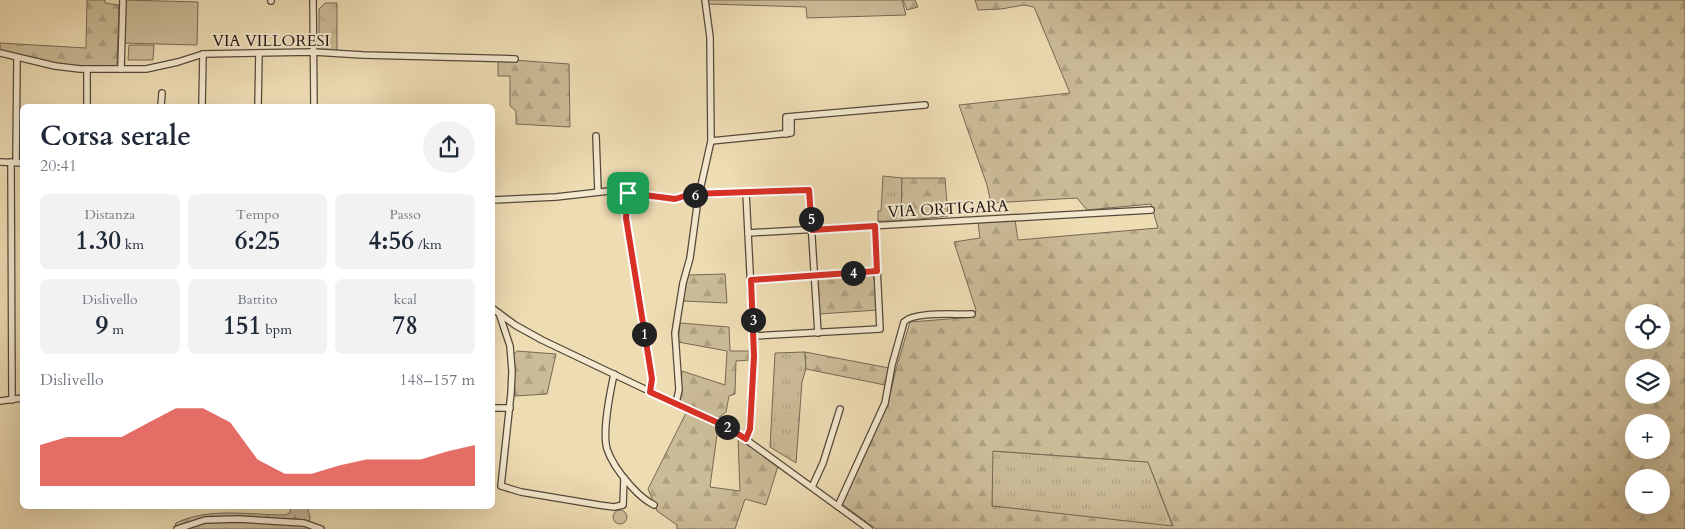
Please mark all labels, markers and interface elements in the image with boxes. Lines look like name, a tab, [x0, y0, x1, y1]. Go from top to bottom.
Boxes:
street label: VIA VILLORESI	[212, 30, 330, 52]
text: Corsa serale	[40, 117, 191, 155]
button: share	[423, 121, 475, 173]
text: 20:41	[40, 155, 77, 177]
pin	[607, 172, 649, 214]
icon: arrive	[614, 179, 642, 207]
pin: 6	[682, 182, 708, 208]
text: 6	[692, 186, 699, 205]
street label: VIA ORTIGARA	[887, 195, 1010, 223]
text: Distanza	[84, 205, 135, 224]
text: Tempo	[236, 205, 279, 224]
text: Passo	[390, 205, 421, 224]
pin: 5	[798, 206, 824, 232]
text: 5	[808, 210, 815, 229]
text: 1.30	[75, 224, 121, 258]
text: 6:25	[235, 224, 280, 258]
text: 4:56	[369, 224, 414, 258]
text: km	[121, 235, 144, 254]
text: /km	[414, 235, 442, 254]
pin: 4	[840, 260, 866, 286]
text: 4	[850, 264, 857, 283]
text: Dislivello	[82, 290, 138, 309]
text: Battito	[237, 290, 278, 309]
text: kcal	[393, 290, 417, 309]
map controls	[1625, 304, 1670, 514]
button: locate	[1625, 304, 1670, 349]
pin: 3	[740, 308, 766, 332]
text: 9	[96, 309, 108, 343]
text: 151	[223, 309, 261, 343]
text: 78	[392, 309, 418, 343]
text: 3	[750, 311, 757, 330]
text: m	[108, 320, 124, 339]
text: bpm	[261, 320, 292, 339]
pin: 1	[632, 322, 656, 346]
text: 1	[641, 325, 648, 344]
button: layers	[1625, 359, 1670, 404]
text: Dislivello	[40, 369, 104, 391]
text: 148–157 m	[399, 369, 475, 391]
pin: 2	[714, 414, 740, 440]
button: +	[1625, 414, 1670, 459]
text: 2	[724, 418, 731, 437]
button: −	[1625, 469, 1670, 514]

